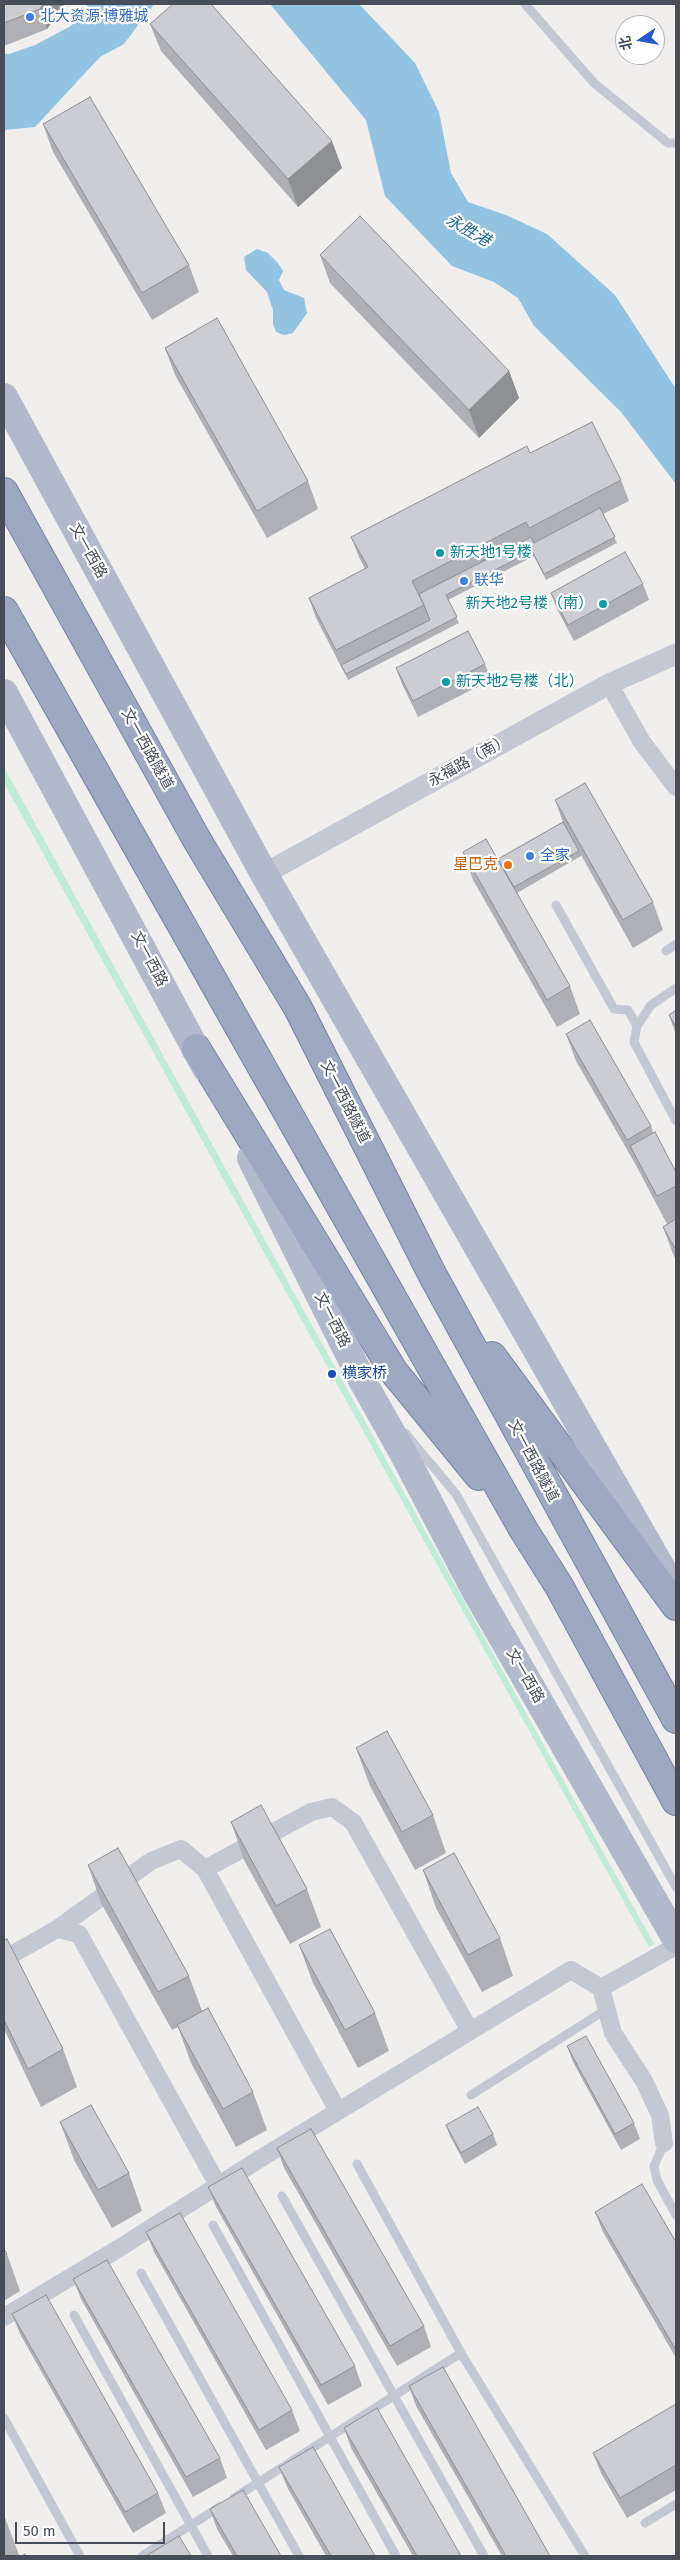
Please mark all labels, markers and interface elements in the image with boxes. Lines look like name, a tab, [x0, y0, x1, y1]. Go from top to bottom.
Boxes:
place label: 北大资源·博雅城	[40, 8, 149, 26]
marker: 北大资源·博雅城	[24, 11, 36, 23]
north arrow	[615, 15, 665, 65]
text: 北	[616, 34, 636, 52]
water label: 永胜港	[442, 211, 494, 251]
street label: 文一西路	[66, 520, 110, 582]
place label: 新天地1号楼	[450, 544, 531, 562]
marker: 新天地1号楼	[434, 547, 446, 559]
place label: 联华	[474, 572, 504, 590]
marker: 联华	[458, 575, 470, 587]
place label: 新天地2号楼（南）	[466, 595, 593, 613]
marker: 新天地2号楼（南）	[597, 598, 609, 610]
place label: 新天地2号楼（北）	[456, 673, 583, 691]
marker: 新天地2号楼（北）	[440, 676, 452, 688]
street label: 文一西路隧道	[117, 705, 177, 793]
street label: 永福路（南）	[425, 731, 513, 791]
place label: 全家	[540, 847, 570, 865]
marker: 全家	[524, 850, 536, 862]
place label: 星巴克	[453, 856, 498, 874]
marker: 星巴克	[502, 859, 514, 871]
street label: 文一西路	[127, 928, 171, 990]
street label: 文一西路隧道	[317, 1058, 373, 1146]
street label: 文一西路	[310, 1289, 354, 1351]
place label: 横家桥	[342, 1365, 387, 1383]
marker: 横家桥	[326, 1368, 338, 1380]
street label: 文一西路隧道	[504, 1417, 562, 1505]
street label: 文一西路	[502, 1646, 548, 1706]
scale bar	[18, 2512, 168, 2544]
text: 50 m	[23, 2522, 56, 2540]

